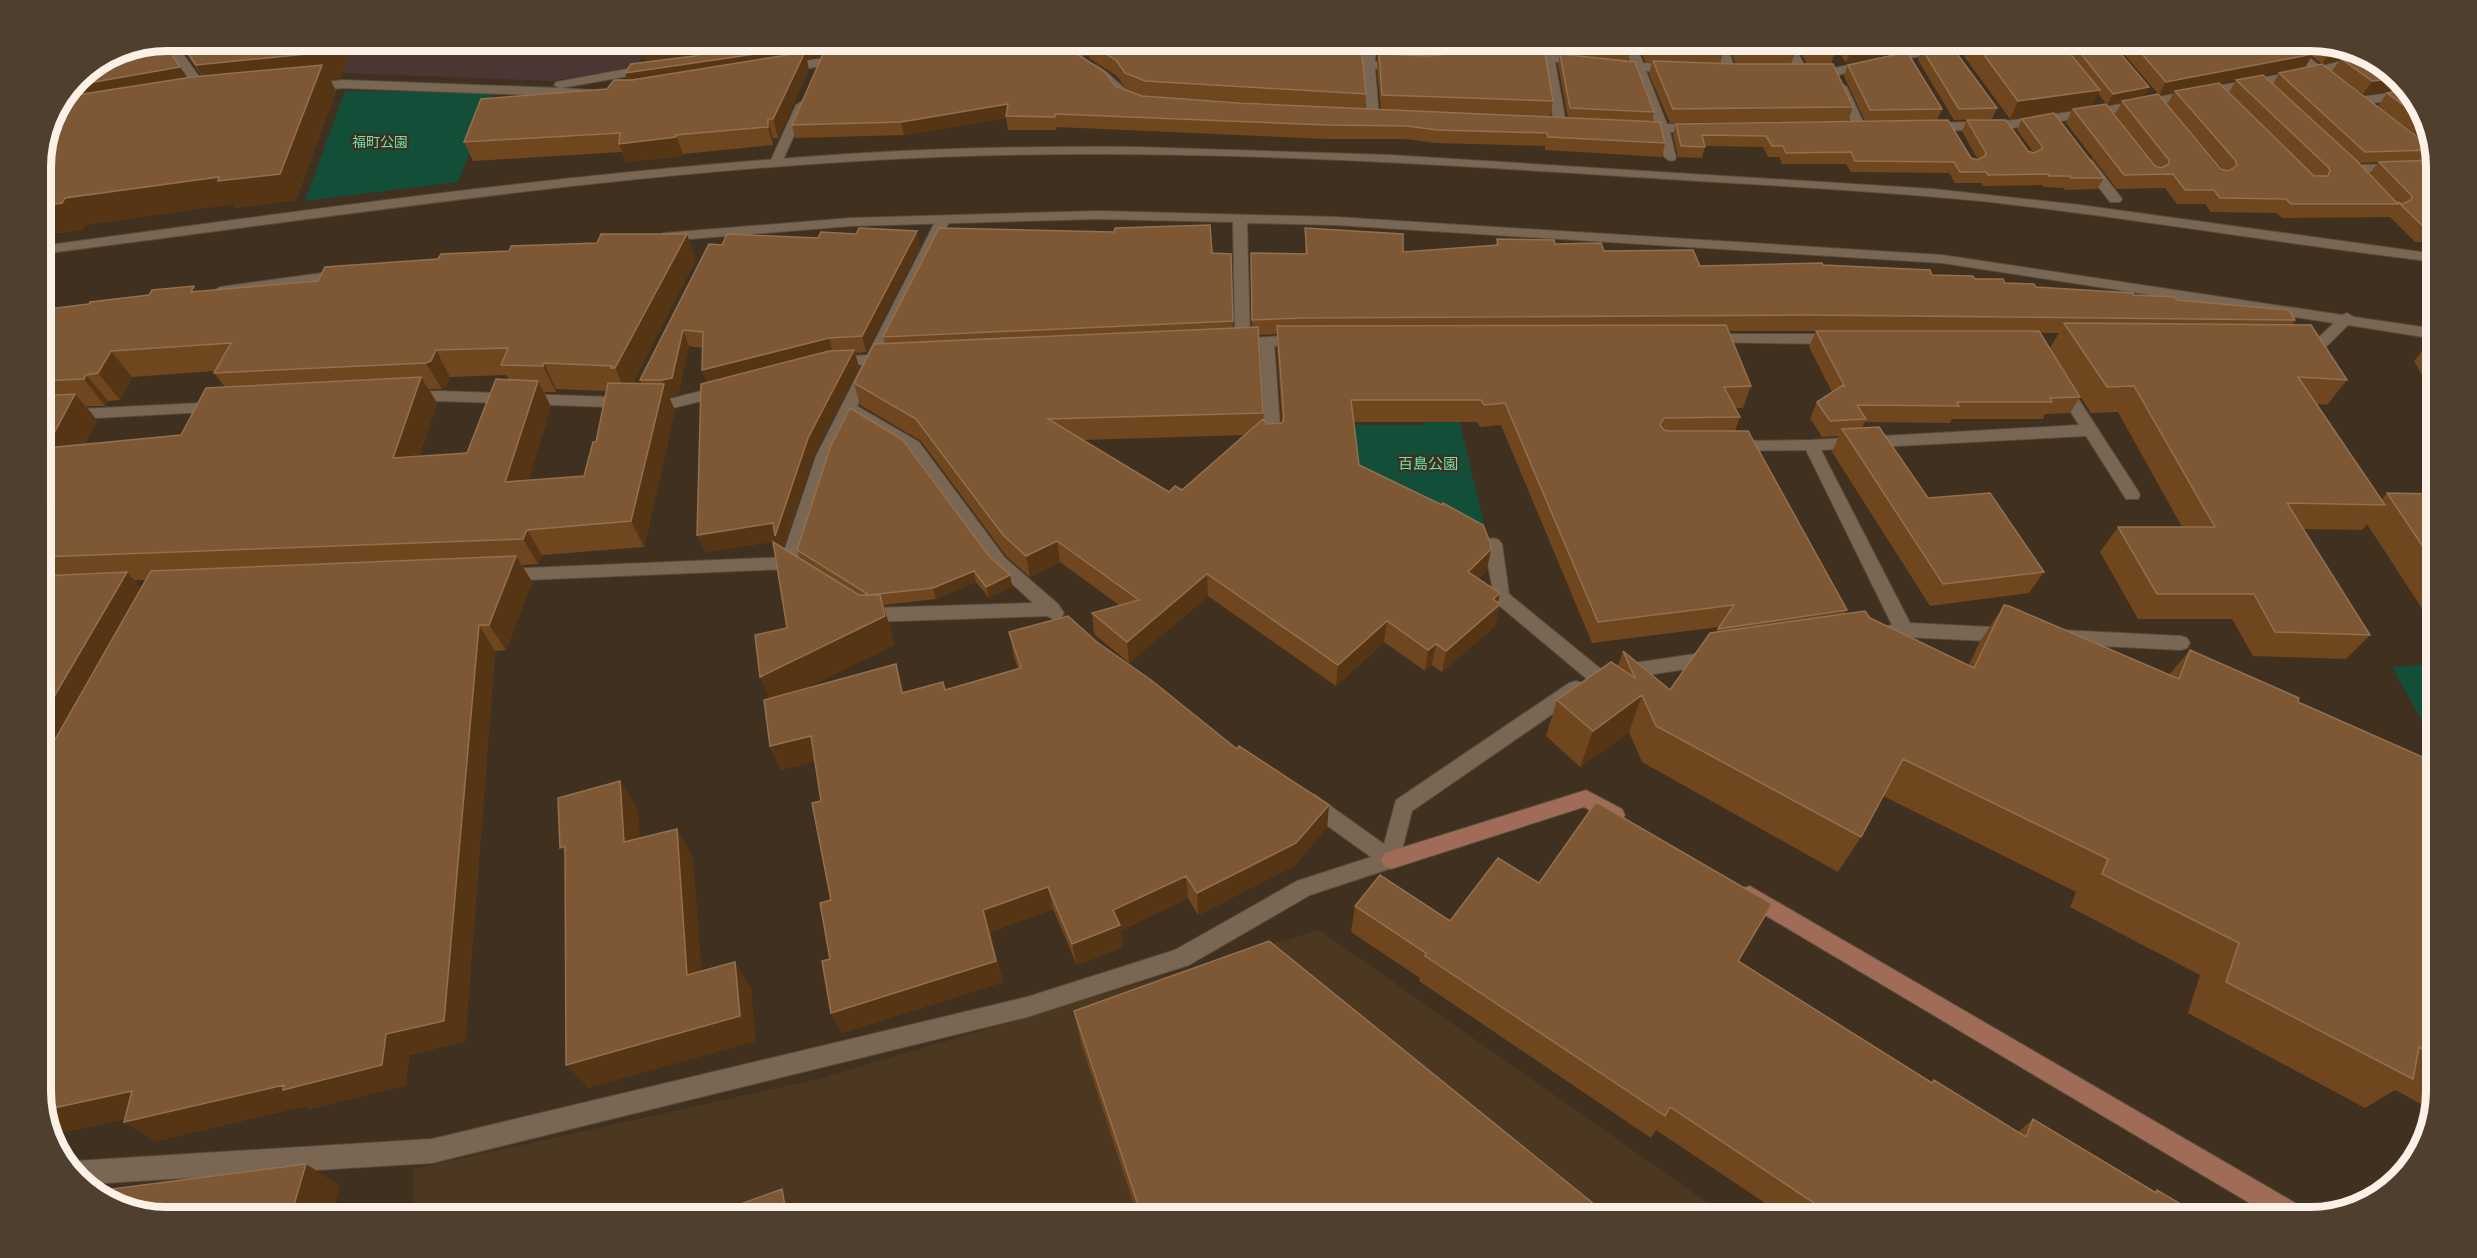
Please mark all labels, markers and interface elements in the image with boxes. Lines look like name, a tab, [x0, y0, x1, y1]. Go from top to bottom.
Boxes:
park label: 福町公園	[352, 134, 408, 150]
park label: 百島公園	[1398, 455, 1458, 473]

